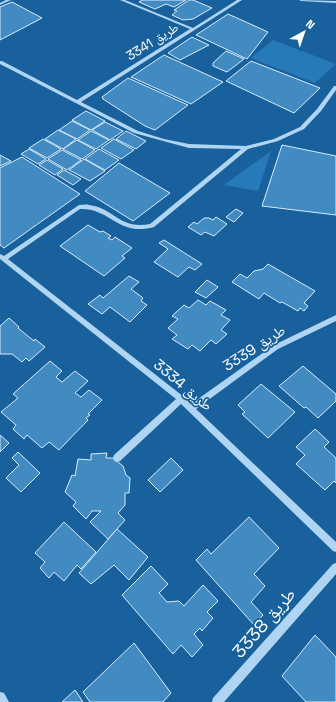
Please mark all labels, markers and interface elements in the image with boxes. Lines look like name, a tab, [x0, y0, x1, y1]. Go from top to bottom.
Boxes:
north arrow	[284, 12, 324, 52]
text: N	[303, 17, 318, 32]
street label: طريق 3341	[123, 19, 182, 64]
street label: طريق 3339	[219, 320, 289, 376]
street label: طريق 3334	[149, 354, 217, 416]
street label: طريق 3338	[227, 583, 300, 662]

